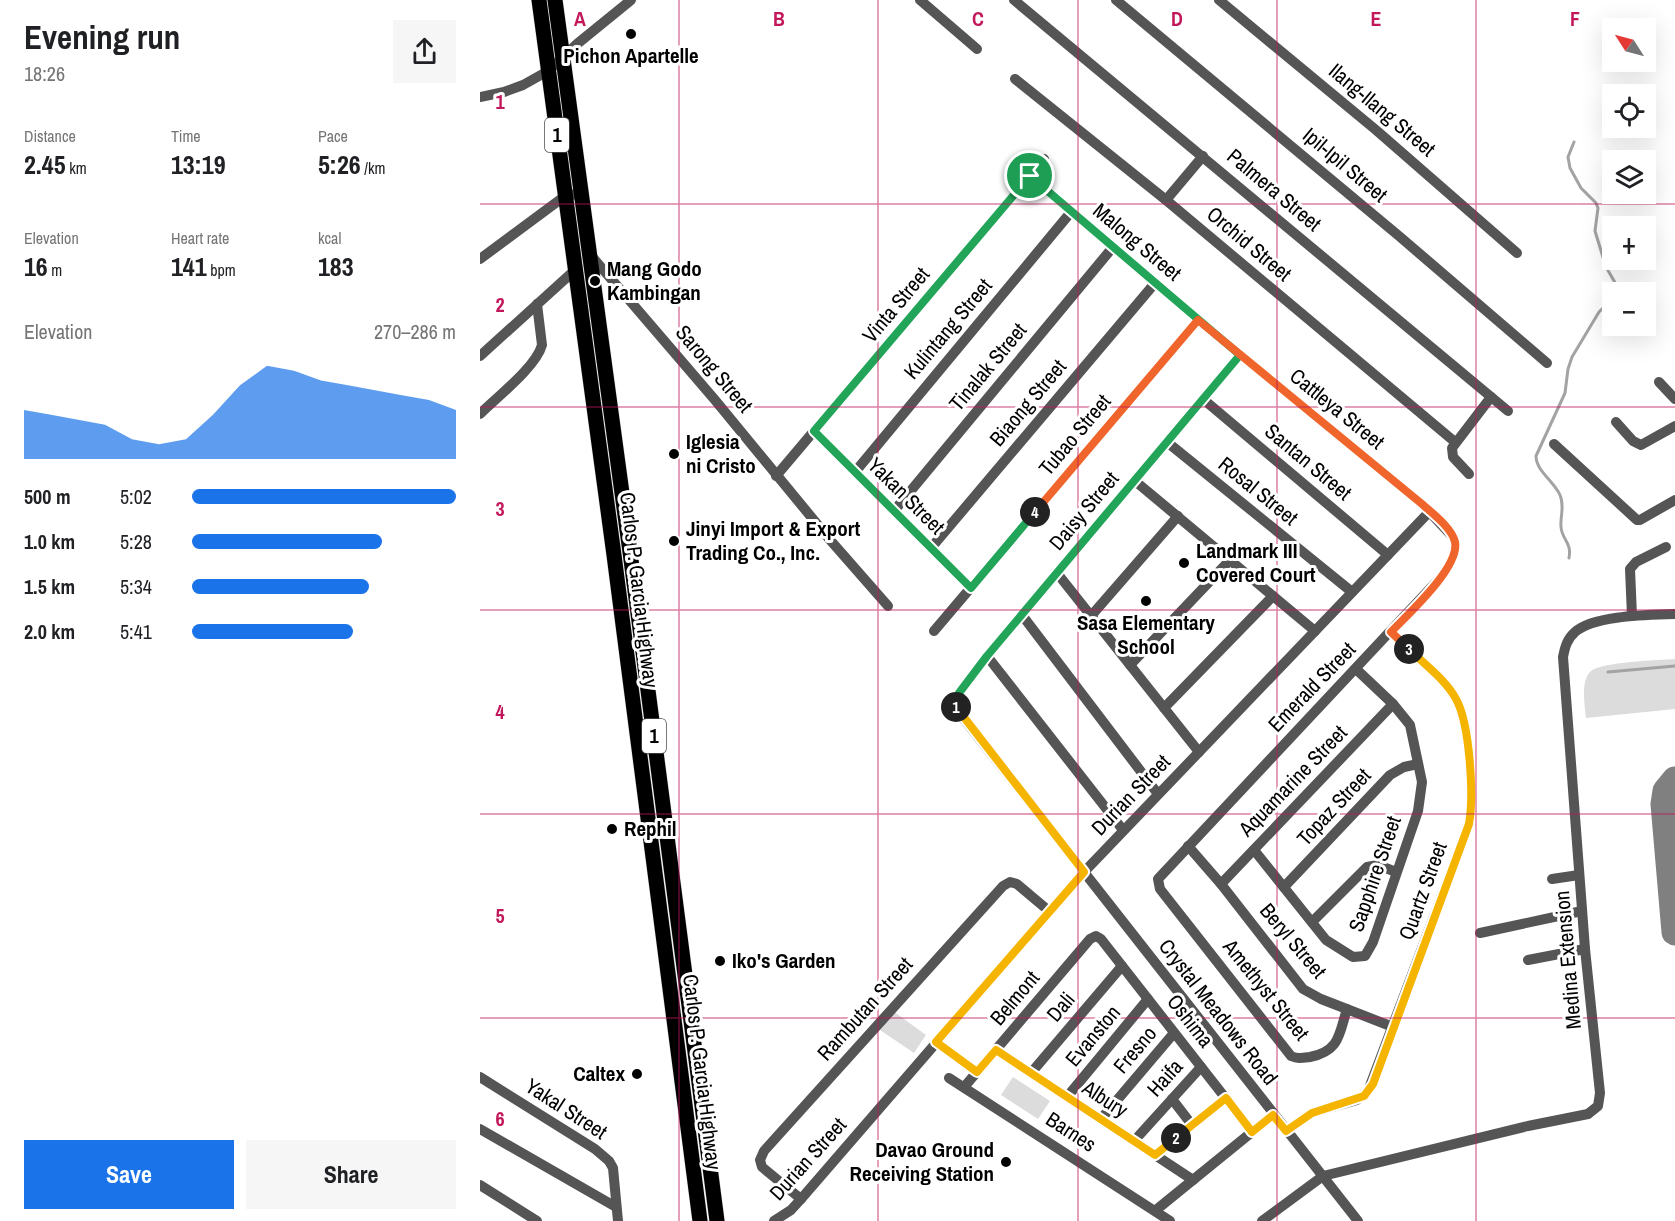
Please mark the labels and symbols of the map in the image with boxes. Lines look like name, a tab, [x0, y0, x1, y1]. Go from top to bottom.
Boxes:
text: A	[574, 5, 586, 32]
text: B	[773, 5, 785, 32]
text: C	[972, 5, 984, 32]
text: D	[1171, 5, 1183, 32]
text: E	[1371, 5, 1382, 32]
text: F	[1570, 5, 1580, 32]
north arrow	[1602, 18, 1656, 72]
marker: Pichon Apartelle	[624, 27, 638, 41]
place label: Pichon Apartelle	[563, 41, 699, 70]
street label: Ilang-Ilang Street	[1323, 56, 1442, 163]
text: 1	[495, 88, 505, 115]
road number: 1	[545, 118, 569, 152]
street label: Ipil-Ipil Street	[1297, 121, 1394, 209]
street label: Palmera Street	[1221, 142, 1328, 238]
pin	[1004, 150, 1055, 201]
street label: Malong Street	[1087, 196, 1188, 287]
street label: Orchid Street	[1201, 200, 1298, 288]
place label: Mang Godo Kambingan	[607, 254, 702, 307]
street label: Vinta Street	[855, 260, 936, 349]
street label: Kulintang Street	[897, 272, 999, 385]
marker: Mang Godo Kambingan	[588, 274, 602, 288]
text: 2	[495, 291, 505, 318]
street label: Tinalak Street	[942, 316, 1033, 417]
street label: Sarong Street	[669, 319, 760, 419]
street label: Biaong Street	[983, 353, 1073, 452]
street label: Cattleya Street	[1284, 362, 1391, 456]
street label: Tubao Street	[1032, 388, 1117, 482]
street label: Santan Street	[1259, 417, 1358, 507]
place label: Iglesia ni Cristo	[686, 427, 756, 480]
marker: Iglesia ni Cristo	[667, 447, 681, 461]
street label: Rosal Street	[1212, 450, 1304, 532]
street label: Yakan Street	[861, 451, 952, 541]
street label: Daisy Street	[1042, 465, 1125, 556]
street label: Carlos P. Garcia Highway	[613, 490, 666, 690]
text: 3	[495, 495, 505, 522]
pin: 4	[1020, 497, 1050, 527]
place label: Jinyi Import & Export Trading Co., Inc.	[686, 514, 860, 567]
marker: Jinyi Import & Export Trading Co., Inc.	[667, 534, 681, 548]
place label: Landmark III Covered Court	[1196, 536, 1316, 589]
marker: Landmark III Covered Court	[1177, 556, 1191, 570]
marker: Sasa Elementary School	[1139, 594, 1153, 608]
place label: Sasa Elementary School	[1077, 608, 1215, 661]
pin: 3	[1394, 634, 1424, 664]
street label: Emerald Street	[1261, 635, 1362, 738]
pin: 1	[941, 692, 971, 722]
text: 4	[495, 698, 505, 725]
street label: Aquamarine Street	[1231, 718, 1353, 843]
road number: 1	[642, 719, 666, 753]
street label: Durian Street	[1085, 748, 1177, 842]
street label: Topaz Street	[1290, 761, 1377, 852]
street label: Sapphire Street	[1341, 812, 1408, 936]
place label: Rephil	[624, 814, 677, 843]
marker: Rephil	[605, 822, 619, 836]
street label: Quartz Street	[1391, 838, 1454, 944]
street label: Medina Extension	[1547, 890, 1588, 1030]
street label: Beryl Street	[1253, 897, 1334, 985]
text: 5	[495, 902, 505, 929]
street label: Amethyst Street	[1216, 932, 1316, 1047]
street label: Crystal Meadows Road	[1152, 933, 1285, 1091]
place label: Iko's Garden	[732, 946, 836, 975]
street label: Rambutan Street	[810, 950, 919, 1067]
marker: Iko's Garden	[713, 954, 727, 968]
street label: Belmont	[983, 964, 1046, 1031]
street label: Carlos P. Garcia Highway	[676, 972, 729, 1172]
street label: Dali	[1040, 986, 1082, 1028]
street label: Oshima	[1160, 988, 1221, 1054]
street label: Evanston	[1058, 999, 1127, 1073]
street label: Fresno	[1106, 1020, 1163, 1080]
street label: Haifa	[1140, 1052, 1189, 1103]
place label: Caltex	[573, 1059, 625, 1088]
marker: Caltex	[630, 1067, 644, 1081]
street label: Yakal Street	[520, 1071, 613, 1146]
street label: Albury	[1076, 1073, 1134, 1124]
text: 6	[495, 1105, 505, 1132]
street label: Barnes	[1040, 1105, 1102, 1159]
street label: Durian Street	[763, 1111, 853, 1206]
pin: 2	[1161, 1123, 1191, 1153]
place label: Davao Ground Receiving Station	[849, 1135, 994, 1188]
marker: Davao Ground Receiving Station	[999, 1155, 1013, 1169]

